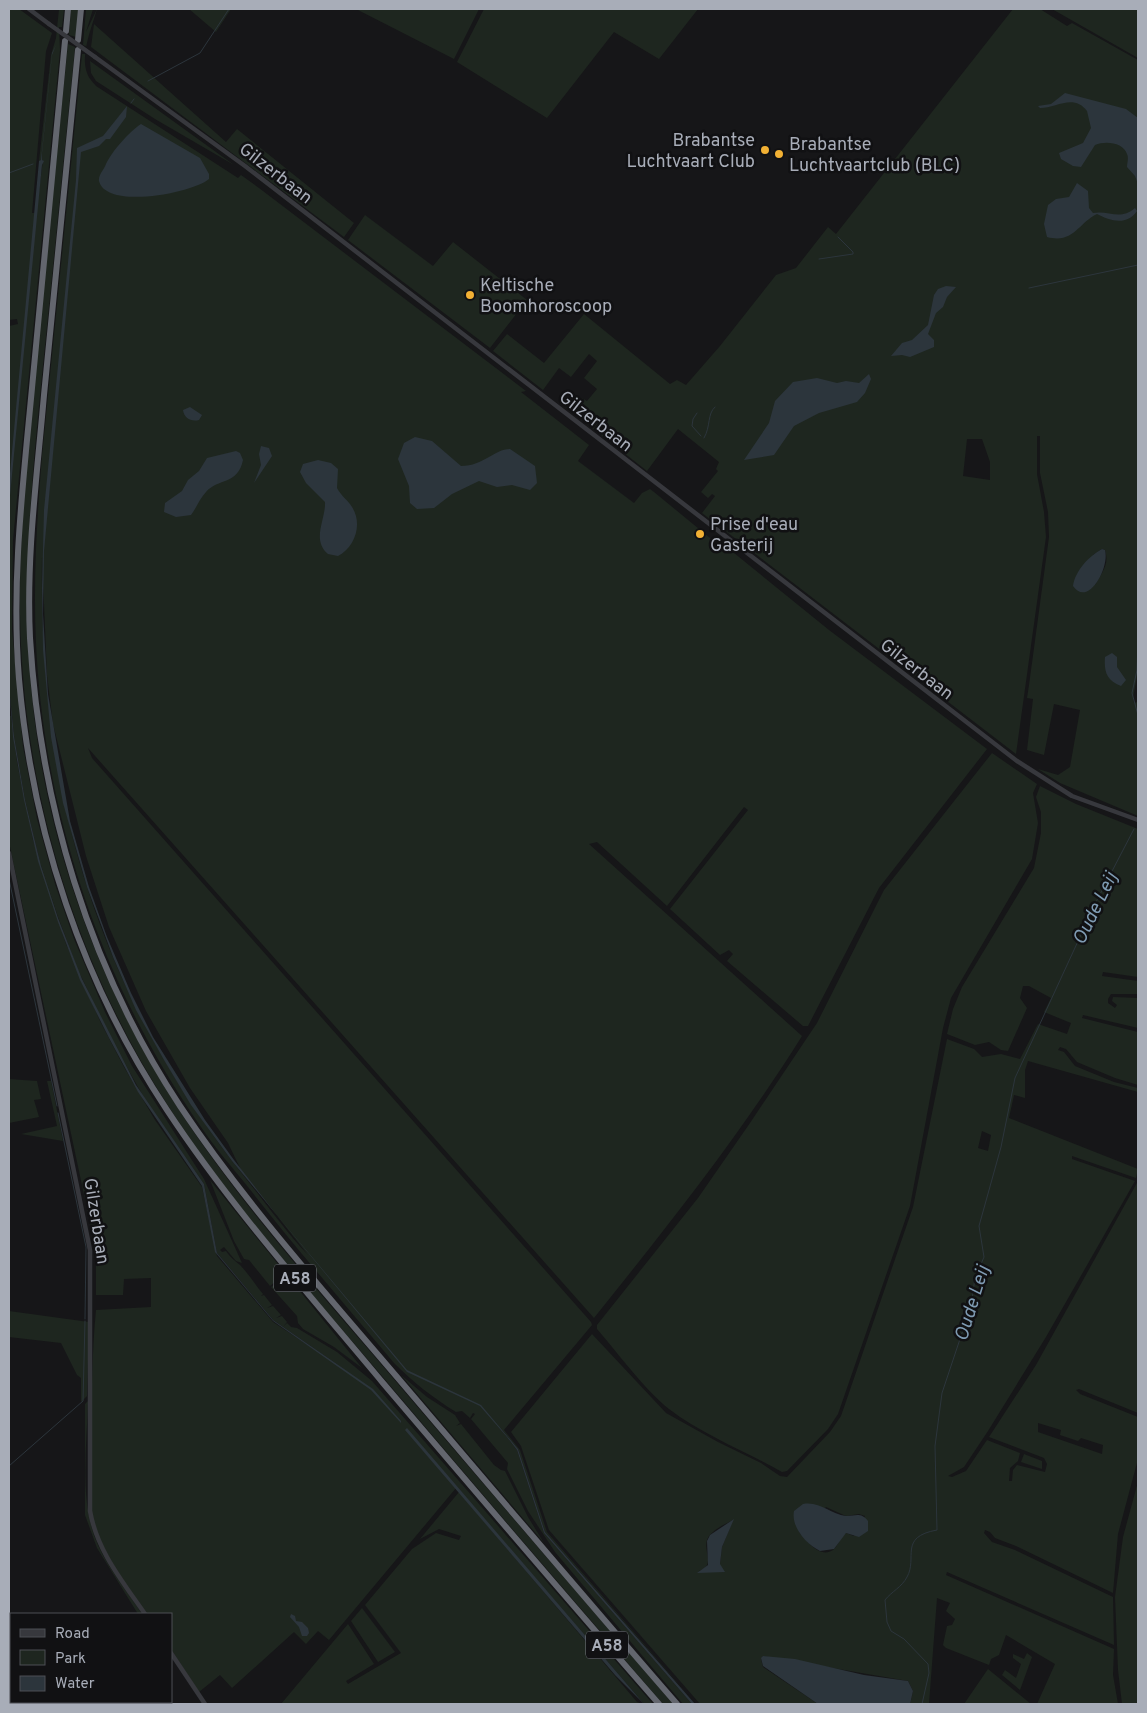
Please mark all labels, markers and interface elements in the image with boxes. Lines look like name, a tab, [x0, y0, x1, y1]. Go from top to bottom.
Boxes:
place label: Brabantse Luchtvaart Club	[627, 130, 755, 174]
place label: Brabantse Luchtvaartclub (BLC)	[789, 134, 960, 178]
street label: Gilzerbaan	[234, 138, 316, 210]
marker: Brabantse Luchtvaart Club	[759, 144, 771, 156]
marker: Brabantse Luchtvaartclub (BLC)	[773, 148, 785, 160]
place label: Keltische Boomhoroscoop	[480, 275, 612, 319]
marker: Keltische Boomhoroscoop	[464, 289, 476, 301]
street label: Gilzerbaan	[554, 386, 636, 458]
place label: Prise d'eau Gasterij	[710, 514, 798, 558]
marker: Prise d'eau Gasterij	[694, 528, 706, 540]
street label: Gilzerbaan	[875, 634, 957, 706]
water label: Oude Leij	[1068, 867, 1124, 949]
street label: Gilzerbaan	[77, 1176, 114, 1266]
water label: Oude Leij	[950, 1262, 996, 1344]
road number: A58	[274, 1264, 316, 1292]
legend	[10, 1613, 172, 1703]
text: Road	[55, 1625, 90, 1644]
road number: A58	[586, 1632, 628, 1658]
text: Park	[55, 1650, 86, 1669]
text: Water	[55, 1675, 95, 1694]

